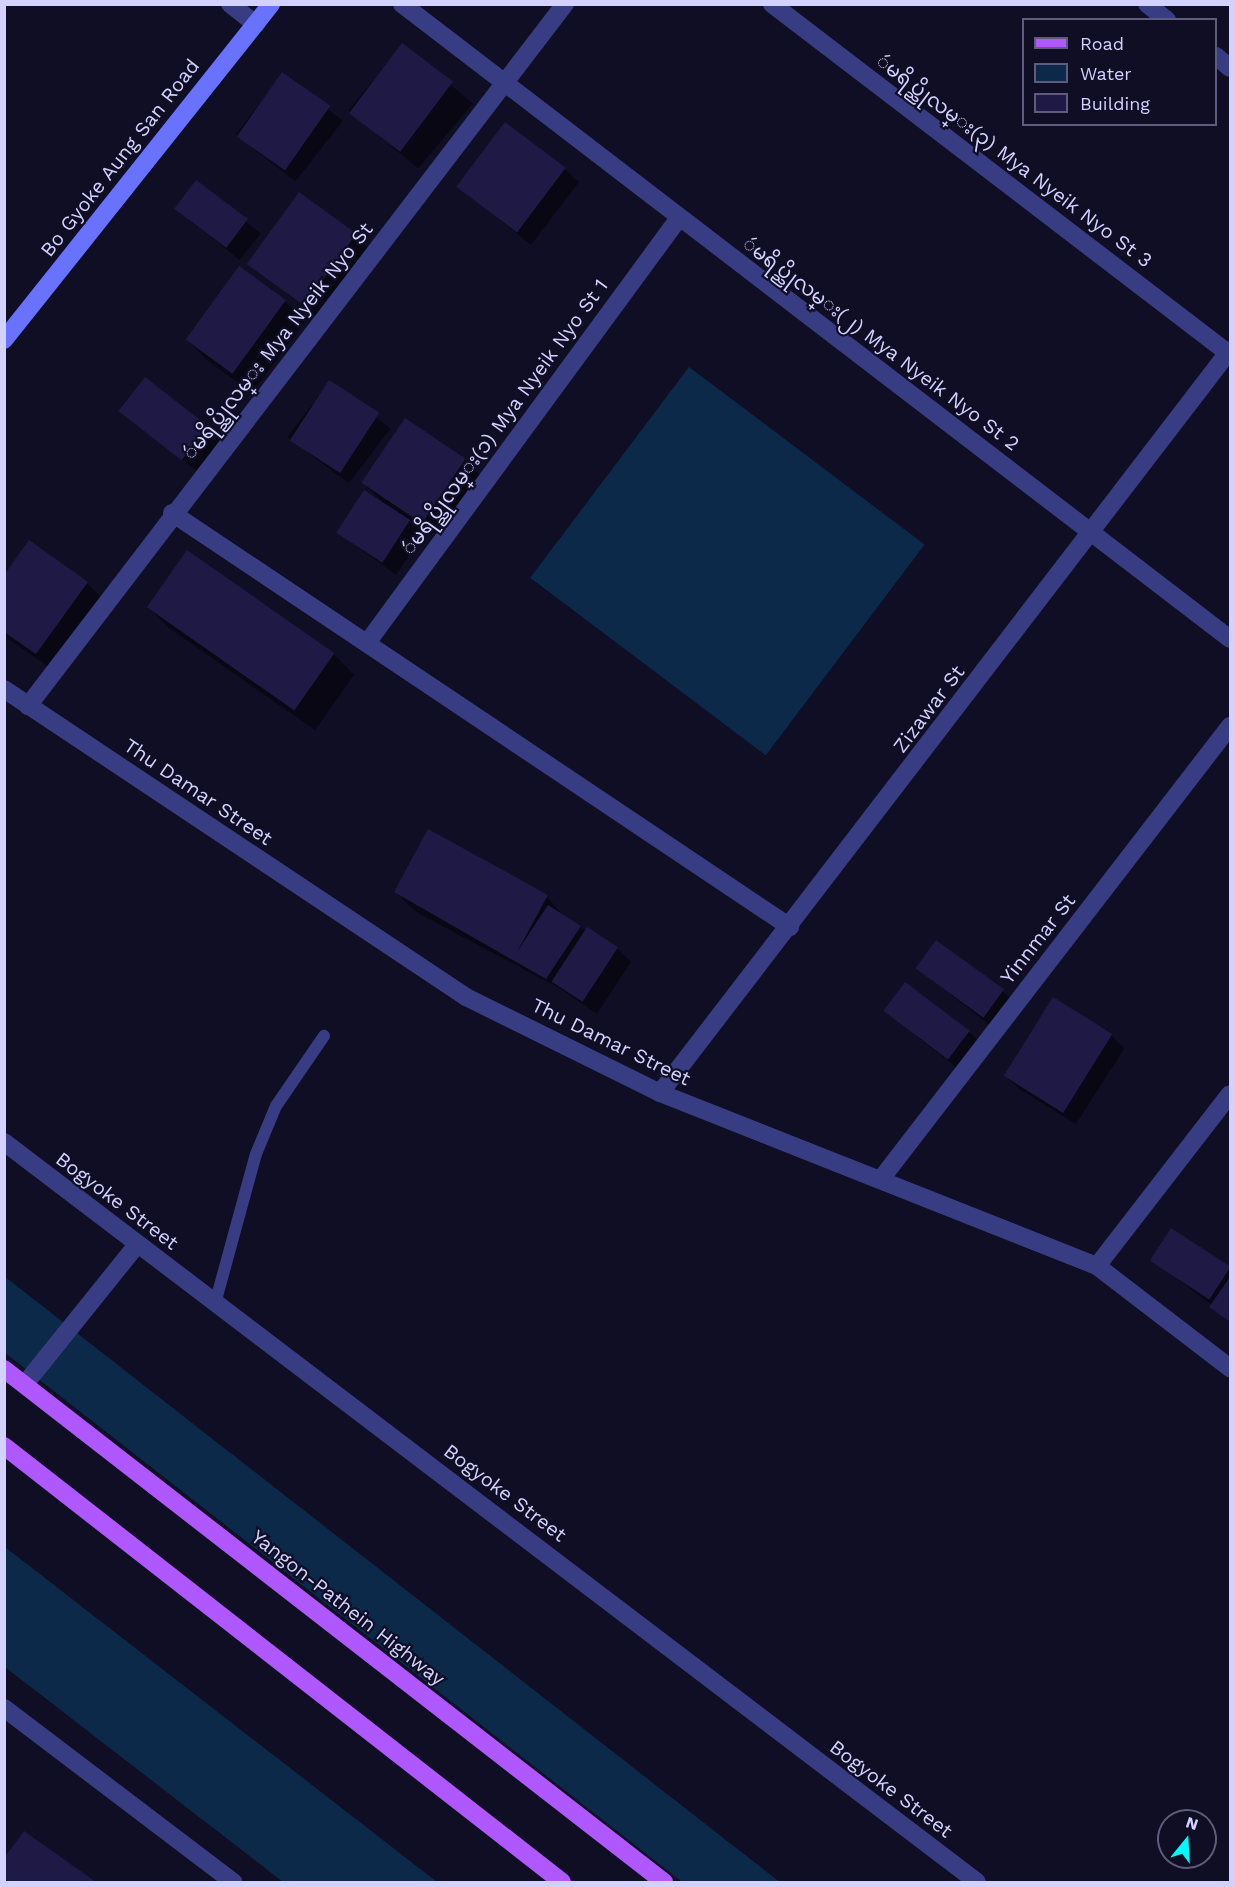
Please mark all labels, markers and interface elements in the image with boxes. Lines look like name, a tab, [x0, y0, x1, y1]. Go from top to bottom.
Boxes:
legend	[1022, 18, 1217, 126]
text: Road	[1080, 33, 1124, 54]
street label: ဴမရိပ္ညိုလမ္း(၃) Mya Nyeik Nyo St 3	[871, 49, 1157, 273]
street label: Bo Gyoke Aung San Road	[35, 54, 205, 262]
text: Water	[1080, 63, 1132, 84]
text: Building	[1080, 93, 1150, 114]
street label: ဴမရိပ္ညိုလမ္း Mya Nyeik Nyo St	[178, 217, 378, 465]
street label: ဴမရိပ္ညိုလမ္း(၂) Mya Nyeik Nyo St 2	[738, 232, 1024, 456]
street label: ဴမရိပ္ညိုလမ္း(၁) Mya Nyeik Nyo St 1	[397, 274, 613, 560]
street label: Zizawar St	[888, 660, 970, 758]
street label: Thu Damar Street	[119, 733, 277, 851]
street label: Yinnmar St	[995, 889, 1081, 989]
street label: Thu Damar Street	[527, 993, 695, 1091]
street label: Bogyoke Street	[51, 1147, 183, 1255]
street label: Bogyoke Street	[439, 1439, 571, 1547]
street label: Yangon-Pathein Highway	[246, 1525, 450, 1691]
street label: Bogyoke Street	[825, 1735, 957, 1843]
north arrow	[1157, 1809, 1217, 1869]
text: N	[1184, 1812, 1201, 1834]

